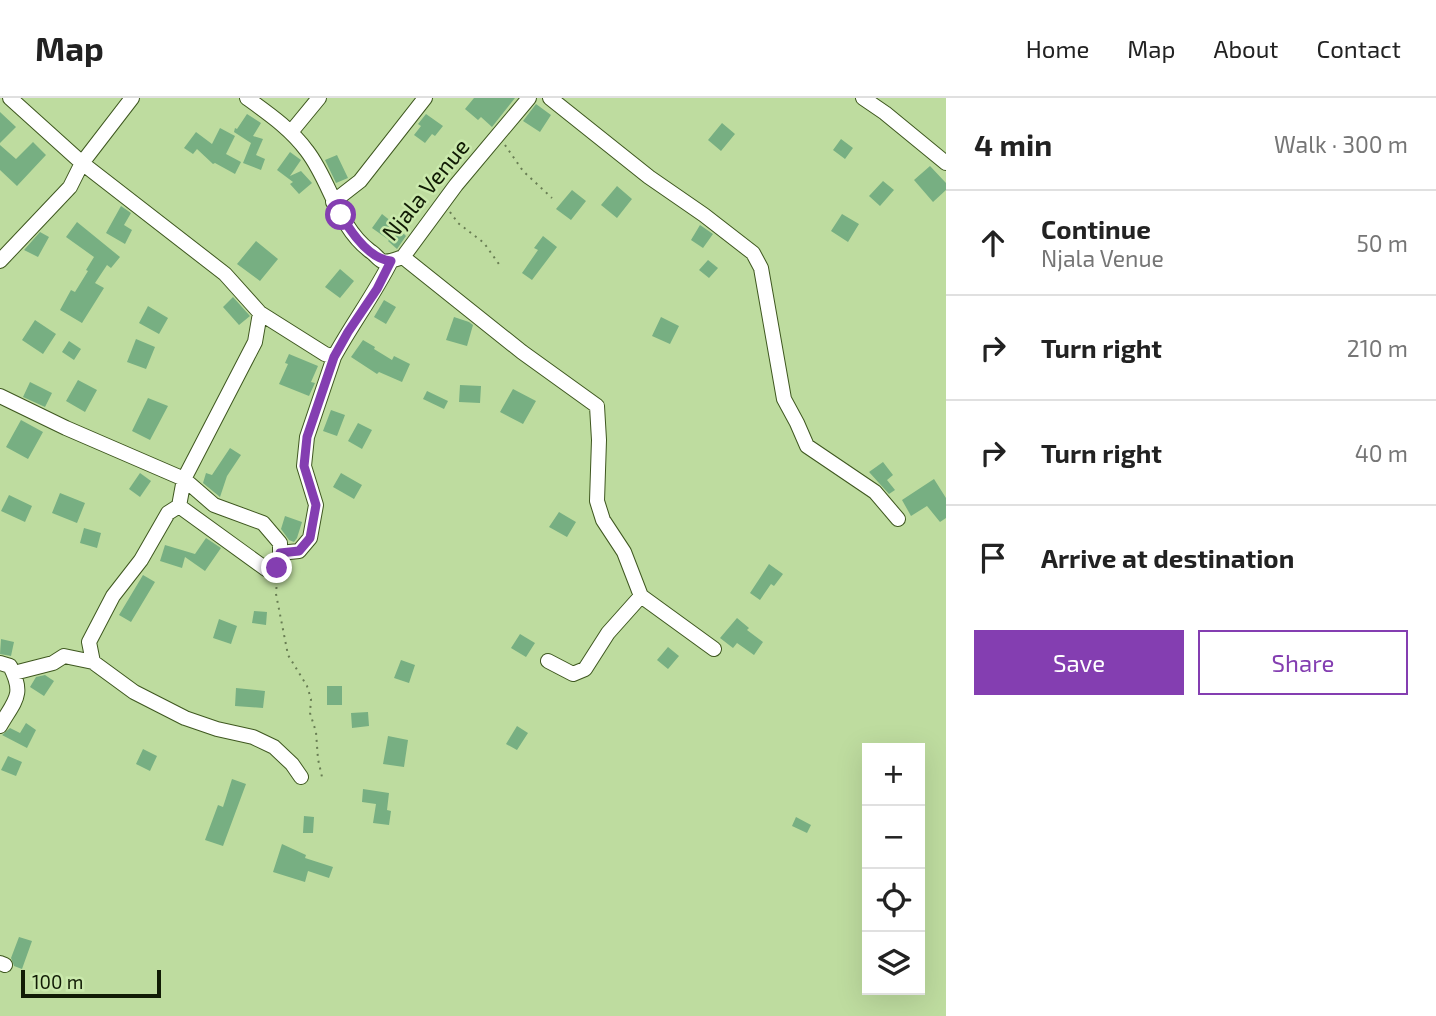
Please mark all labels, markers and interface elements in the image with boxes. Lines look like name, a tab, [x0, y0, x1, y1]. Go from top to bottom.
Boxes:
text: Map	[35, 28, 104, 68]
text: Home	[1026, 34, 1089, 63]
text: Map	[1127, 34, 1175, 63]
text: About	[1213, 34, 1279, 63]
text: Contact	[1317, 34, 1401, 63]
text: 4 min	[974, 126, 1052, 162]
text: Walk · 300 m	[1274, 130, 1408, 158]
street label: Njala Venue	[375, 132, 475, 246]
route start	[325, 199, 356, 230]
text: Continue	[1041, 213, 1151, 244]
icon: ahead	[974, 224, 1012, 262]
text: 50 m	[1357, 229, 1408, 257]
text: Njala Venue	[1041, 244, 1164, 272]
icon: right	[974, 329, 1012, 367]
text: Turn right	[1041, 332, 1162, 363]
text: 210 m	[1347, 334, 1408, 362]
icon: right	[974, 434, 1012, 472]
text: Turn right	[1041, 437, 1162, 468]
text: 40 m	[1355, 439, 1408, 467]
icon: arrive	[974, 539, 1012, 577]
text: Arrive at destination	[1041, 542, 1294, 573]
route end	[261, 552, 292, 583]
button: Save	[974, 630, 1184, 695]
button: Share	[1198, 630, 1408, 695]
map controls	[862, 743, 925, 995]
button: +	[862, 743, 925, 806]
button: −	[862, 806, 925, 869]
button: locate	[862, 869, 925, 932]
button: layers	[862, 932, 925, 995]
scale bar	[21, 967, 161, 999]
text: 100 m	[32, 970, 83, 993]

